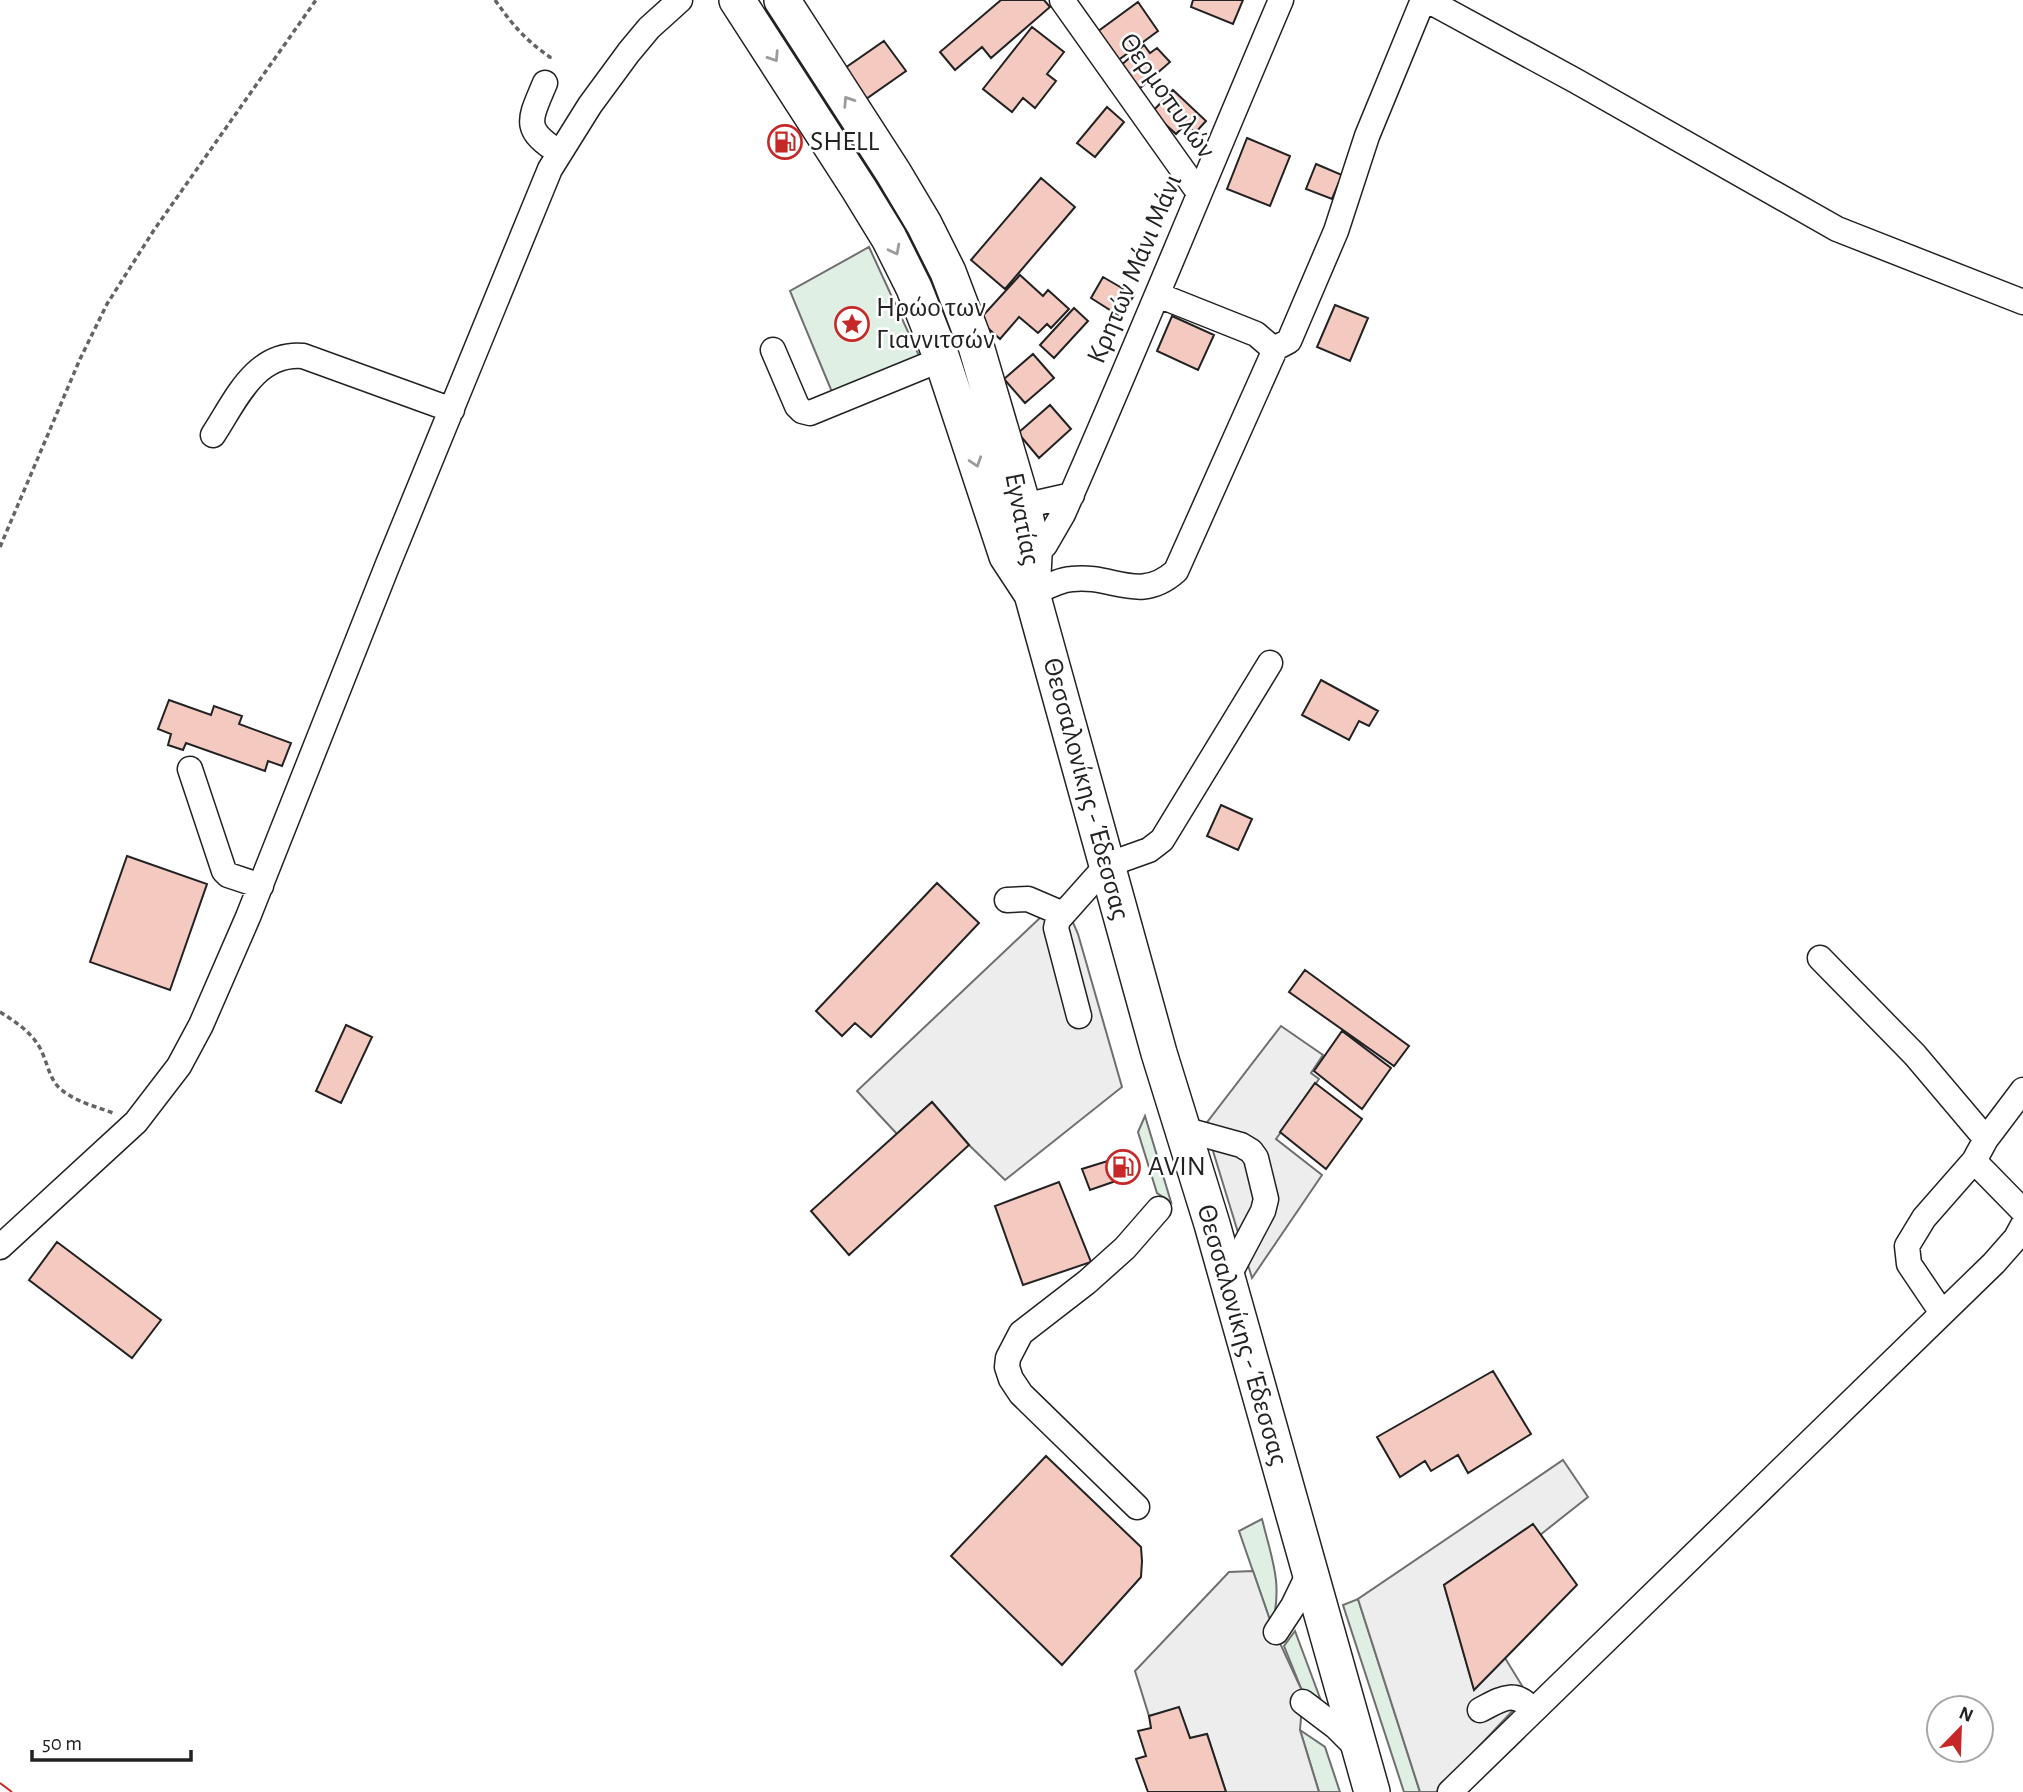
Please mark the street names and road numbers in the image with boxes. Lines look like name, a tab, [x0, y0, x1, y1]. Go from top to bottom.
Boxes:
street label: Θερμοπυλών	[1114, 28, 1220, 164]
street label: Κρητών Μάνι Μάνι	[1083, 170, 1187, 368]
street label: Εγνατίας	[999, 470, 1045, 568]
street label: Θεσσαλονίκης - Έδεσσας	[1038, 655, 1134, 923]
street label: Θεσσαλονίκης - Έδεσσας	[1191, 1201, 1293, 1469]

